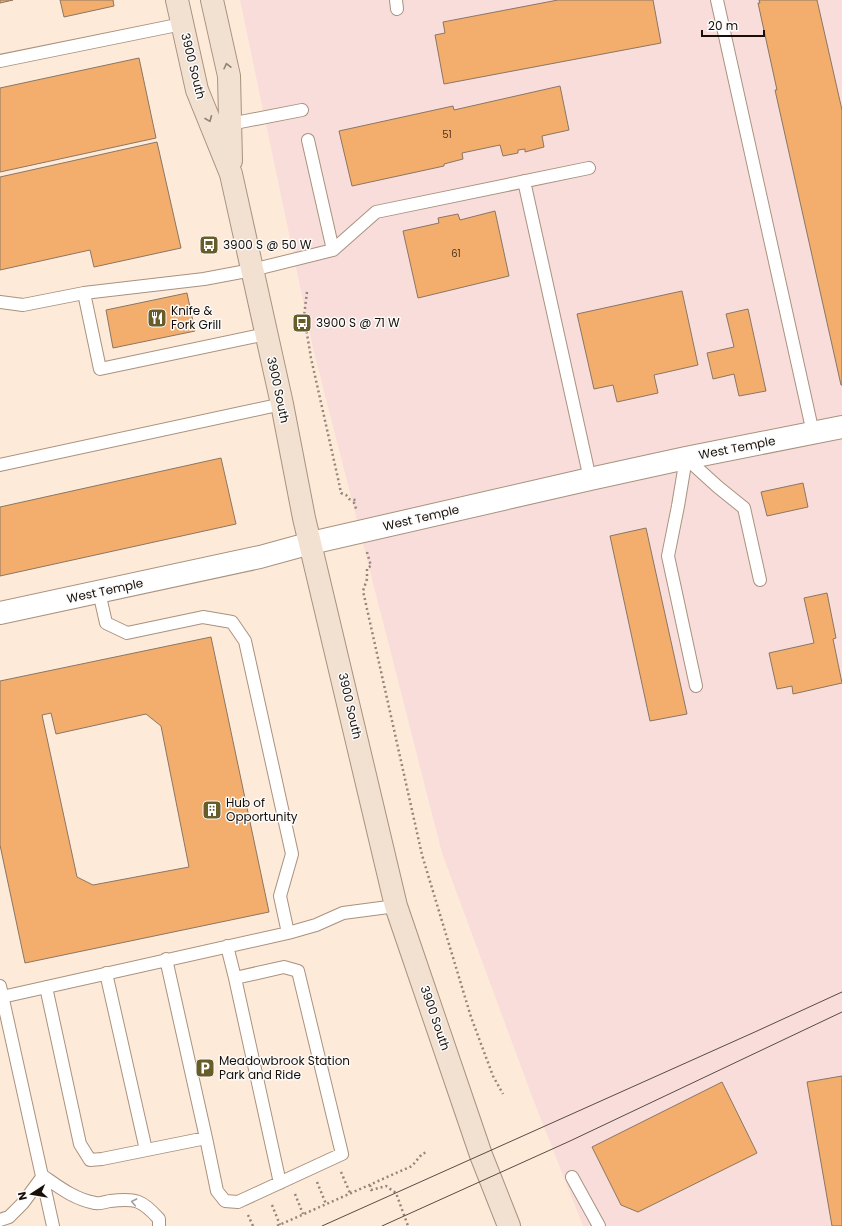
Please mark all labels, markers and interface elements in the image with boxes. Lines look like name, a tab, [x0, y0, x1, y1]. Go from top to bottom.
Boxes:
scale bar	[702, 12, 764, 38]
text: 20 m	[708, 17, 738, 34]
street label: 3900 South	[177, 31, 210, 101]
one-way arrow	[223, 63, 231, 69]
one-way arrow	[204, 115, 212, 122]
house number: 51	[442, 127, 452, 142]
bus stop icon: 3900 S @ 50 W	[198, 234, 220, 256]
place label: 3900 S @ 50 W	[223, 236, 312, 253]
house number: 61	[451, 246, 461, 261]
place label: Knife & Fork Grill	[171, 302, 221, 333]
restaurant icon: Knife & Fork Grill	[146, 307, 168, 329]
bus stop icon: 3900 S @ 71 W	[291, 312, 313, 334]
place label: 3900 S @ 71 W	[316, 314, 400, 331]
street label: 3900 South	[263, 355, 294, 425]
street label: West Temple	[697, 432, 777, 463]
street label: West Temple	[381, 500, 461, 535]
street label: West Temple	[65, 574, 145, 607]
street label: 3900 South	[335, 671, 366, 741]
place label: Hub of Opportunity	[226, 794, 298, 825]
building icon: Hub of Opportunity	[201, 799, 223, 821]
street label: 3900 South	[416, 983, 454, 1052]
place label: Meadowbrook Station Park and Ride	[219, 1052, 350, 1083]
parking icon: Meadowbrook Station Park and Ride	[194, 1057, 216, 1079]
north arrow	[12, 1174, 52, 1214]
text: N	[14, 1190, 31, 1202]
one-way arrow	[131, 1198, 137, 1206]

